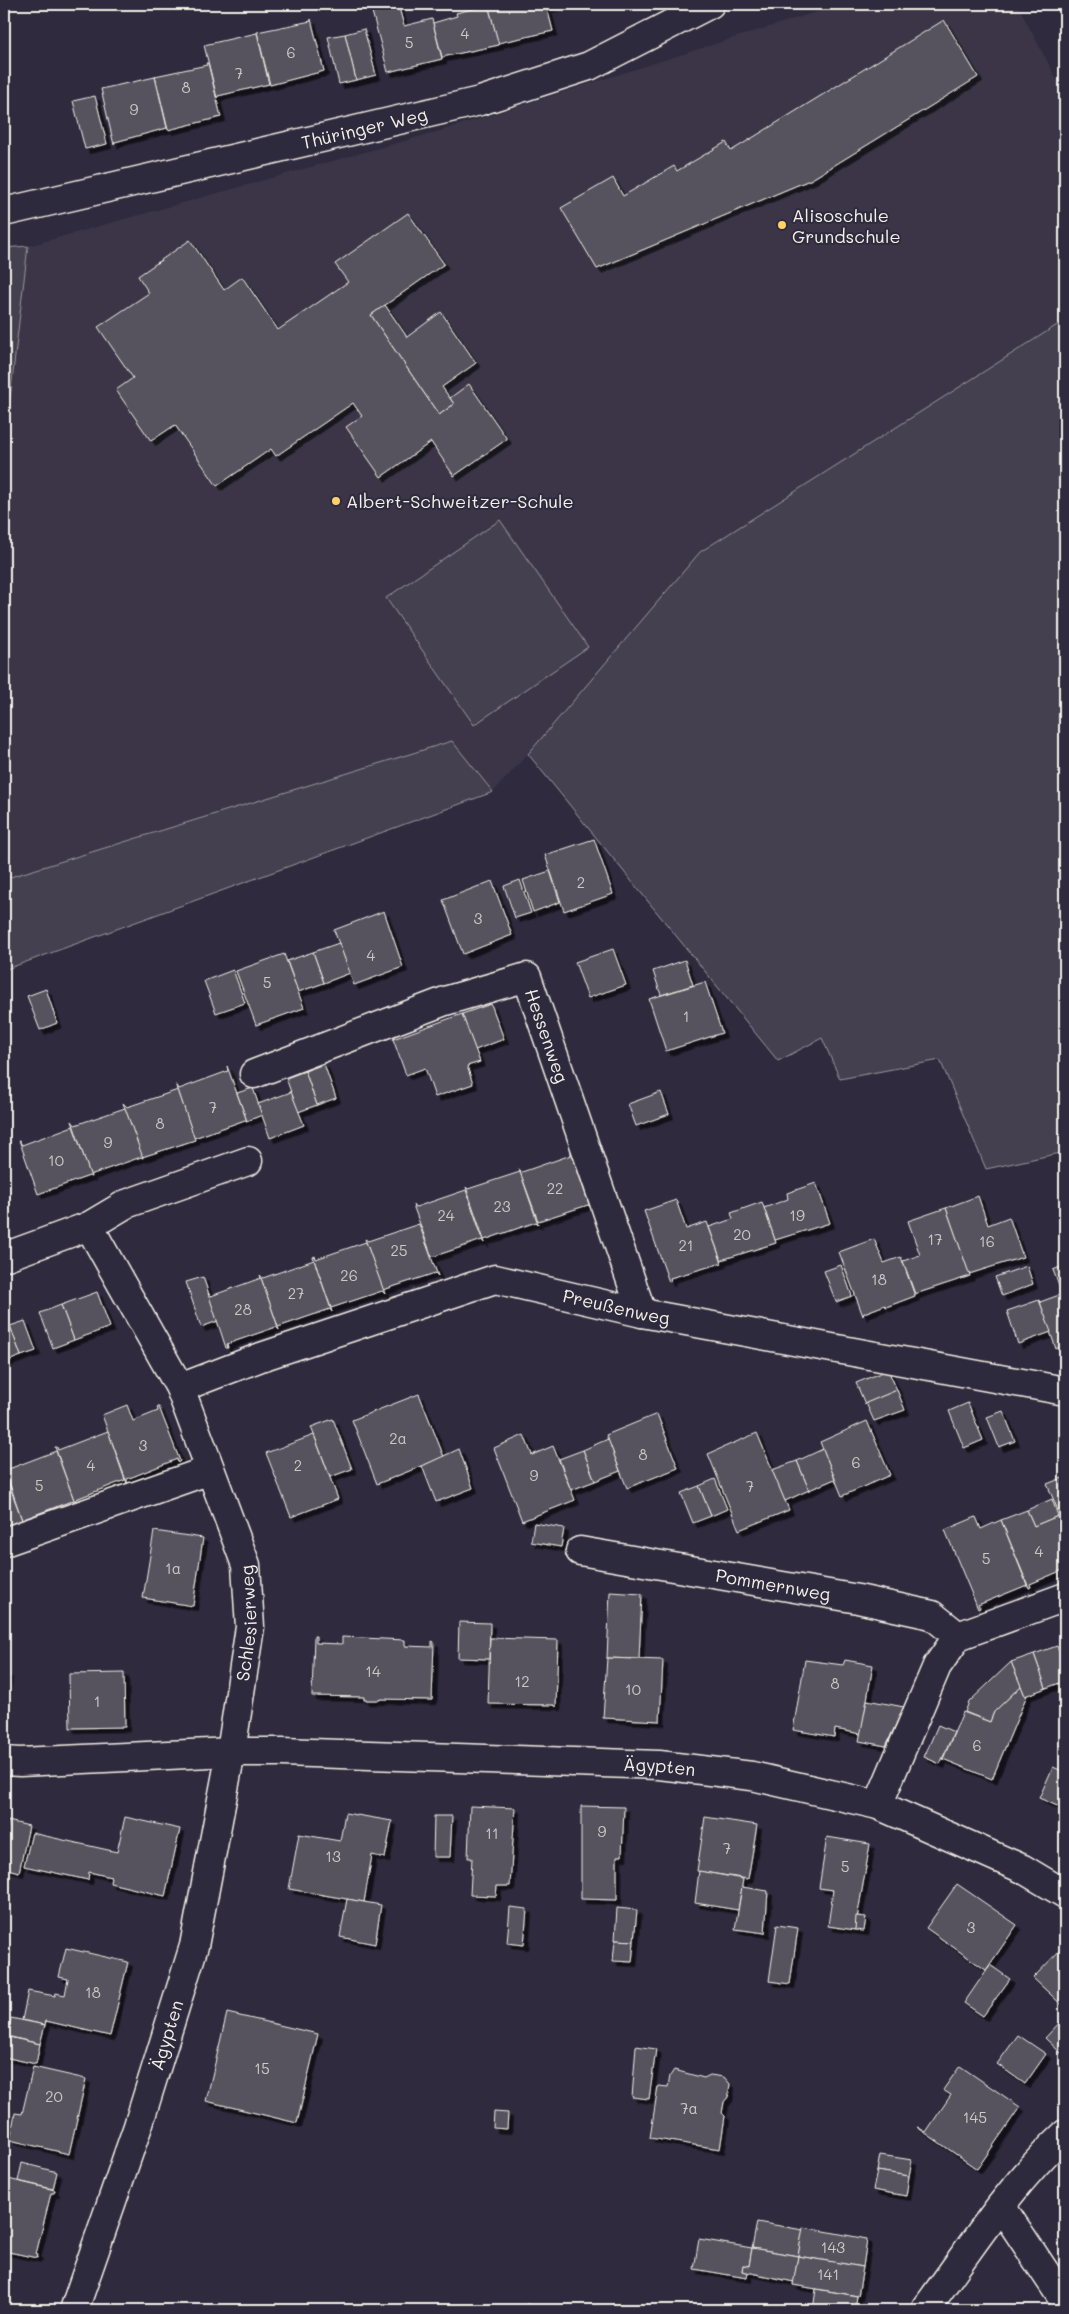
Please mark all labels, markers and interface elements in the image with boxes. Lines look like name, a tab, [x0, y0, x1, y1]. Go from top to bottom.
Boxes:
house number: 4	[461, 23, 470, 43]
house number: 5	[405, 32, 413, 52]
house number: 6	[286, 42, 296, 62]
house number: 7	[235, 63, 243, 83]
house number: 8	[181, 77, 191, 97]
house number: 9	[130, 99, 139, 119]
street label: Thüringer Weg	[299, 102, 430, 154]
place label: Alisoschule Grundschule	[792, 203, 901, 248]
marker: Alisoschule Grundschule	[776, 219, 788, 231]
place label: Albert-Schweitzer-Schule	[346, 489, 574, 513]
marker: Albert-Schweitzer-Schule	[330, 495, 342, 507]
house number: 2	[577, 872, 585, 892]
house number: 3	[474, 908, 483, 928]
house number: 4	[367, 945, 376, 965]
house number: 5	[263, 972, 271, 992]
street label: Hessenweg	[520, 985, 574, 1086]
house number: 1	[683, 1006, 689, 1026]
house number: 7	[209, 1097, 217, 1117]
house number: 8	[155, 1113, 165, 1133]
house number: 9	[104, 1132, 113, 1152]
house number: 10	[48, 1150, 64, 1170]
house number: 22	[547, 1178, 563, 1198]
house number: 23	[493, 1196, 511, 1216]
house number: 24	[437, 1205, 455, 1225]
house number: 19	[789, 1205, 805, 1225]
house number: 20	[733, 1224, 751, 1244]
house number: 17	[927, 1229, 943, 1249]
house number: 16	[979, 1231, 995, 1251]
house number: 21	[678, 1235, 694, 1255]
house number: 25	[390, 1240, 408, 1260]
house number: 26	[340, 1265, 358, 1285]
house number: 18	[871, 1269, 887, 1289]
house number: 27	[288, 1283, 304, 1303]
street label: Preußenweg	[561, 1283, 672, 1330]
house number: 28	[234, 1299, 252, 1319]
house number: 2a	[389, 1428, 407, 1448]
house number: 3	[139, 1435, 148, 1455]
house number: 8	[638, 1444, 648, 1464]
house number: 6	[851, 1452, 861, 1472]
house number: 4	[87, 1455, 96, 1475]
house number: 2	[294, 1455, 302, 1475]
house number: 9	[530, 1465, 539, 1485]
house number: 5	[35, 1475, 43, 1495]
house number: 7	[746, 1476, 754, 1496]
house number: 4	[1035, 1541, 1044, 1561]
house number: 5	[982, 1548, 990, 1568]
house number: 1a	[165, 1558, 181, 1578]
street label: Pommernweg	[714, 1563, 832, 1606]
street label: Schlesierweg	[230, 1564, 262, 1683]
house number: 14	[365, 1661, 381, 1681]
house number: 12	[514, 1671, 530, 1691]
house number: 8	[830, 1673, 840, 1693]
house number: 10	[625, 1679, 641, 1699]
house number: 1	[94, 1691, 100, 1711]
house number: 6	[972, 1735, 982, 1755]
street label: Ägypten	[623, 1752, 697, 1781]
house number: 9	[598, 1821, 607, 1841]
house number: 11	[485, 1823, 499, 1843]
house number: 7	[723, 1838, 731, 1858]
house number: 13	[325, 1846, 341, 1866]
house number: 5	[841, 1856, 849, 1876]
house number: 3	[967, 1917, 976, 1937]
house number: 18	[85, 1982, 101, 2002]
street label: Ägypten	[144, 1997, 189, 2073]
house number: 15	[254, 2058, 270, 2078]
house number: 20	[45, 2086, 63, 2106]
house number: 7a	[680, 2098, 698, 2118]
house number: 145	[963, 2107, 987, 2127]
house number: 143	[821, 2237, 845, 2257]
house number: 141	[817, 2264, 839, 2284]

